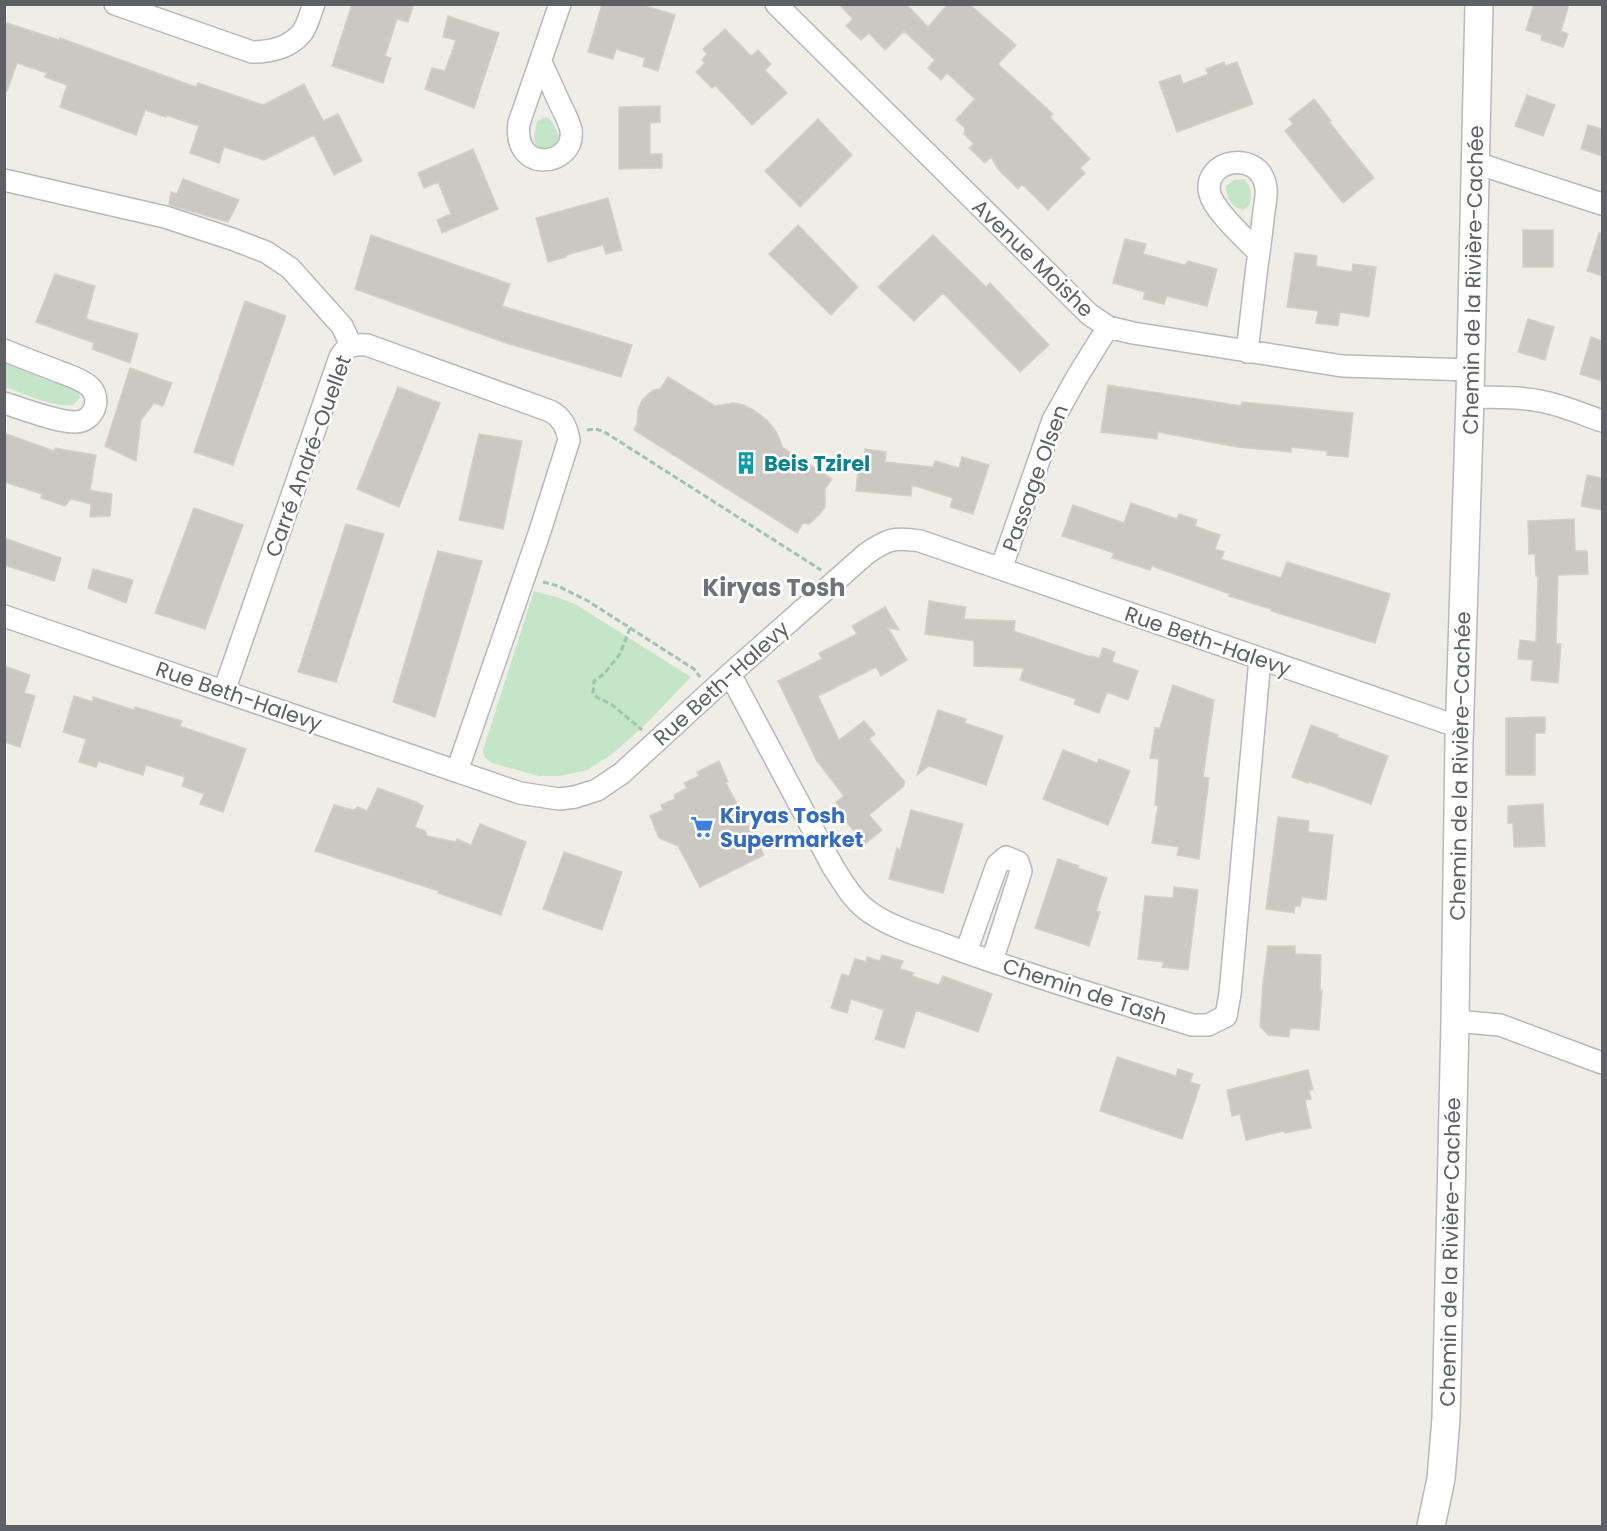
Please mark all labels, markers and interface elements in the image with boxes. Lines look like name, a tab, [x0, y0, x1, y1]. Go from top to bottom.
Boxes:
street label: Chemin de la Rivière-Cachée	[1456, 125, 1490, 435]
street label: Avenue Moishe	[966, 192, 1100, 324]
street label: Carré André-Ouellet	[258, 351, 358, 561]
street label: Passage Olsen	[995, 400, 1075, 556]
place label: Beis Tzirel	[764, 449, 870, 478]
building icon: Beis Tzirel	[733, 450, 759, 476]
district label: Kiryas Tosh	[702, 571, 846, 604]
street label: Rue Beth-Halevy	[1121, 599, 1295, 683]
street label: Chemin de la Rivière-Cachée	[1443, 611, 1477, 921]
street label: Rue Beth-Halevy	[647, 614, 795, 752]
street label: Rue Beth-Halevy	[152, 654, 326, 738]
place label: Kiryas Tosh Supermarket	[720, 801, 863, 854]
supermarket icon: Kiryas Tosh Supermarket	[689, 814, 715, 840]
street label: Chemin de Tash	[999, 951, 1171, 1031]
street label: Chemin de la Rivière-Cachée	[1433, 1097, 1467, 1407]

